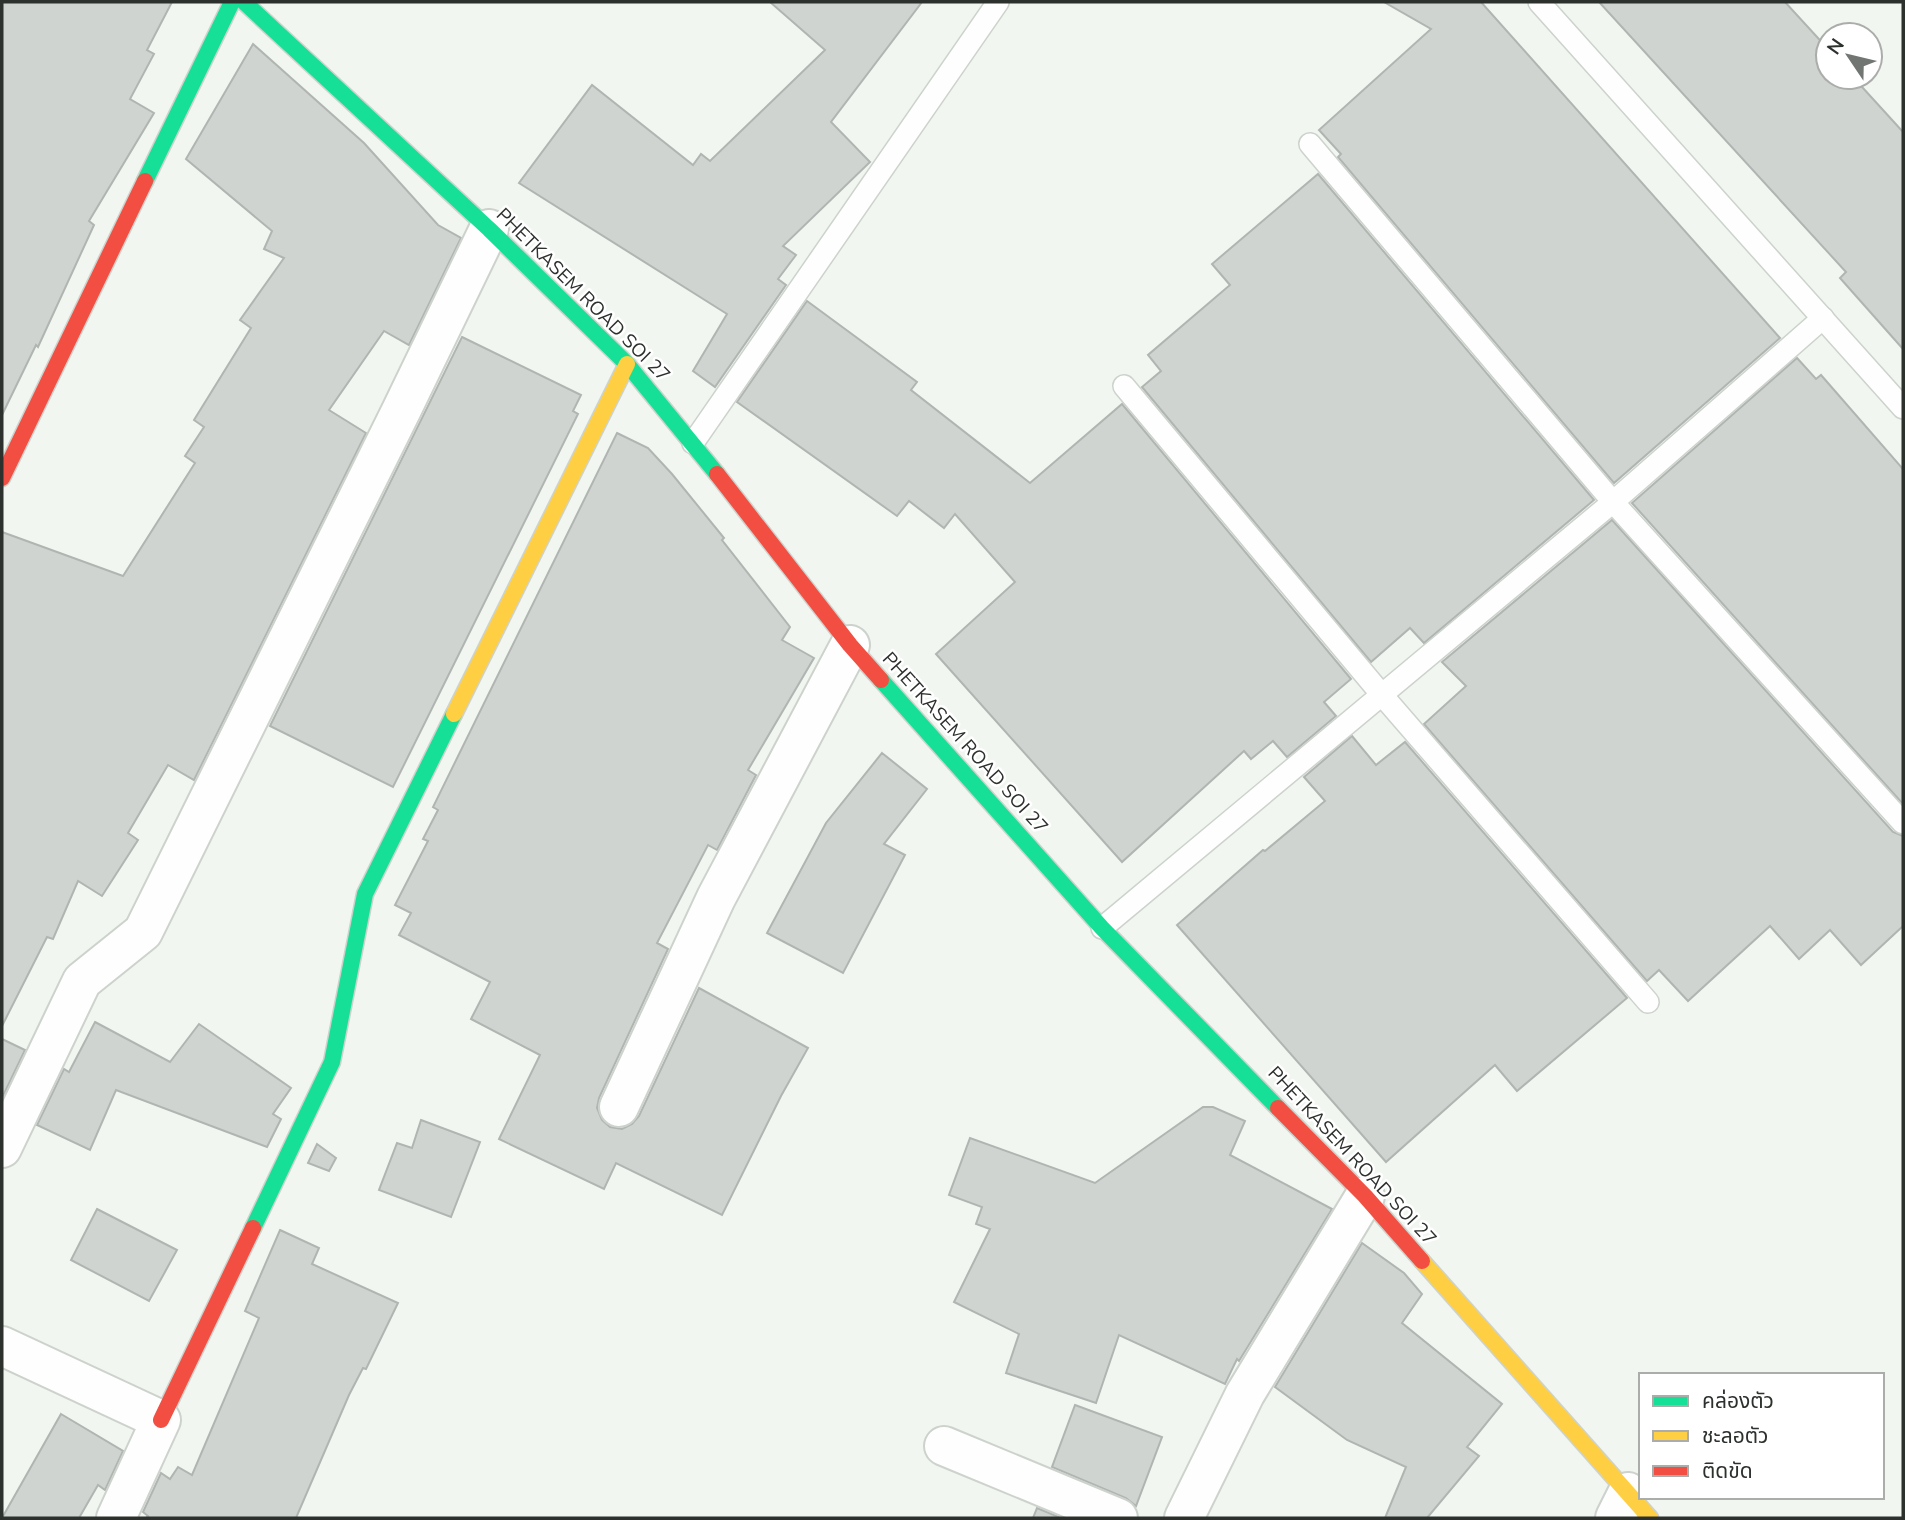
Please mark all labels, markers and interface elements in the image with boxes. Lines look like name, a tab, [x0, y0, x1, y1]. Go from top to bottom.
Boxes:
north arrow	[1814, 21, 1884, 91]
text: N	[1821, 34, 1851, 60]
street label: PHETKASEM ROAD SOI 27	[490, 202, 676, 388]
street label: PHETKASEM ROAD SOI 27	[876, 646, 1054, 840]
street label: PHETKASEM ROAD SOI 27	[1262, 1061, 1442, 1251]
legend	[1639, 1373, 1884, 1499]
text: คล่องตัว	[1702, 1387, 1774, 1415]
text: ชะลอตัว	[1702, 1422, 1768, 1450]
text: ติดขัด	[1702, 1457, 1753, 1485]

